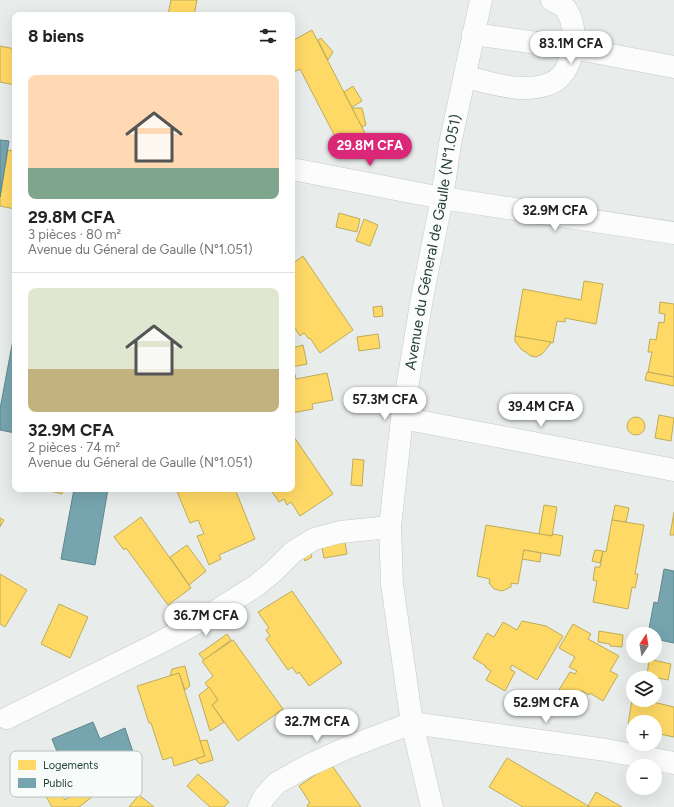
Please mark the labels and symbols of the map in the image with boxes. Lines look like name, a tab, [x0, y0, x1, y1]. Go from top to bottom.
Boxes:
pin: 83.1M CFA	[525, 31, 617, 65]
street label: Avenue du Géneral de Gaulle (N°1.051)	[401, 113, 465, 371]
pin: 29.8M CFA	[324, 133, 416, 167]
pin: 32.9M CFA	[509, 198, 601, 232]
pin: 57.3M CFA	[339, 387, 431, 421]
pin: 39.4M CFA	[495, 394, 587, 428]
pin: 36.7M CFA	[160, 603, 252, 637]
north arrow	[626, 627, 662, 663]
pin: 52.9M CFA	[500, 690, 592, 724]
pin: 32.7M CFA	[271, 709, 363, 743]
legend	[10, 751, 142, 797]
text: Logements	[43, 759, 98, 772]
text: Public	[43, 777, 73, 790]

